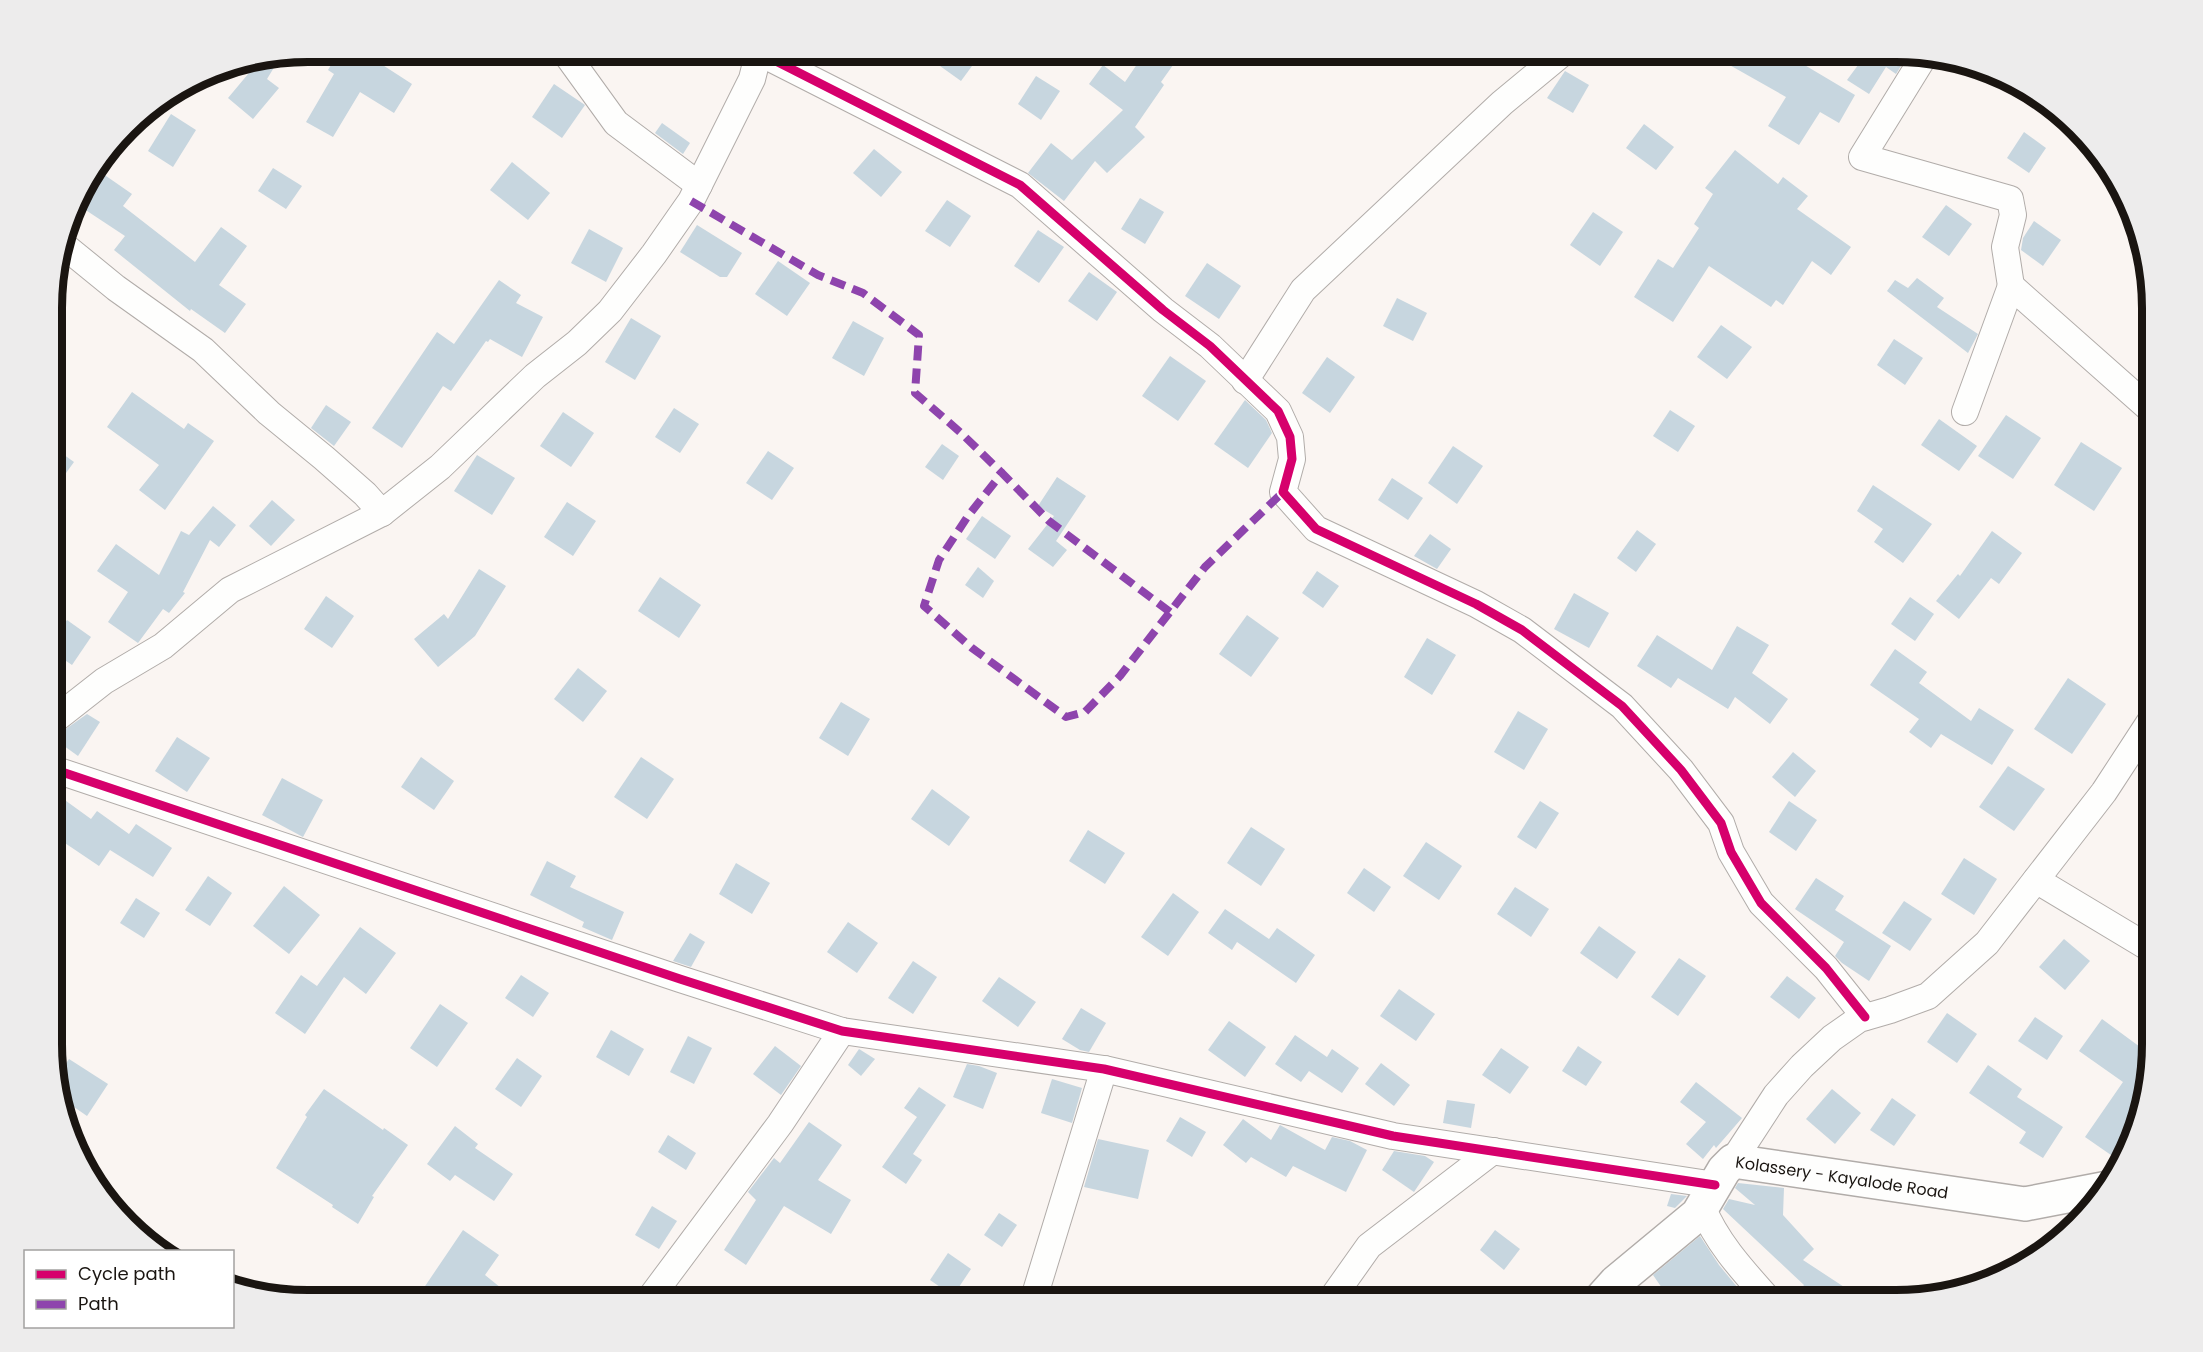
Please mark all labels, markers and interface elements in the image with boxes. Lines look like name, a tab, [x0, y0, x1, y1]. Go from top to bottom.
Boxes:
street label: Kolassery - Kayalode Road	[1734, 1150, 1950, 1204]
legend	[24, 1250, 234, 1328]
text: Cycle path	[78, 1261, 176, 1286]
text: Path	[78, 1291, 119, 1316]

